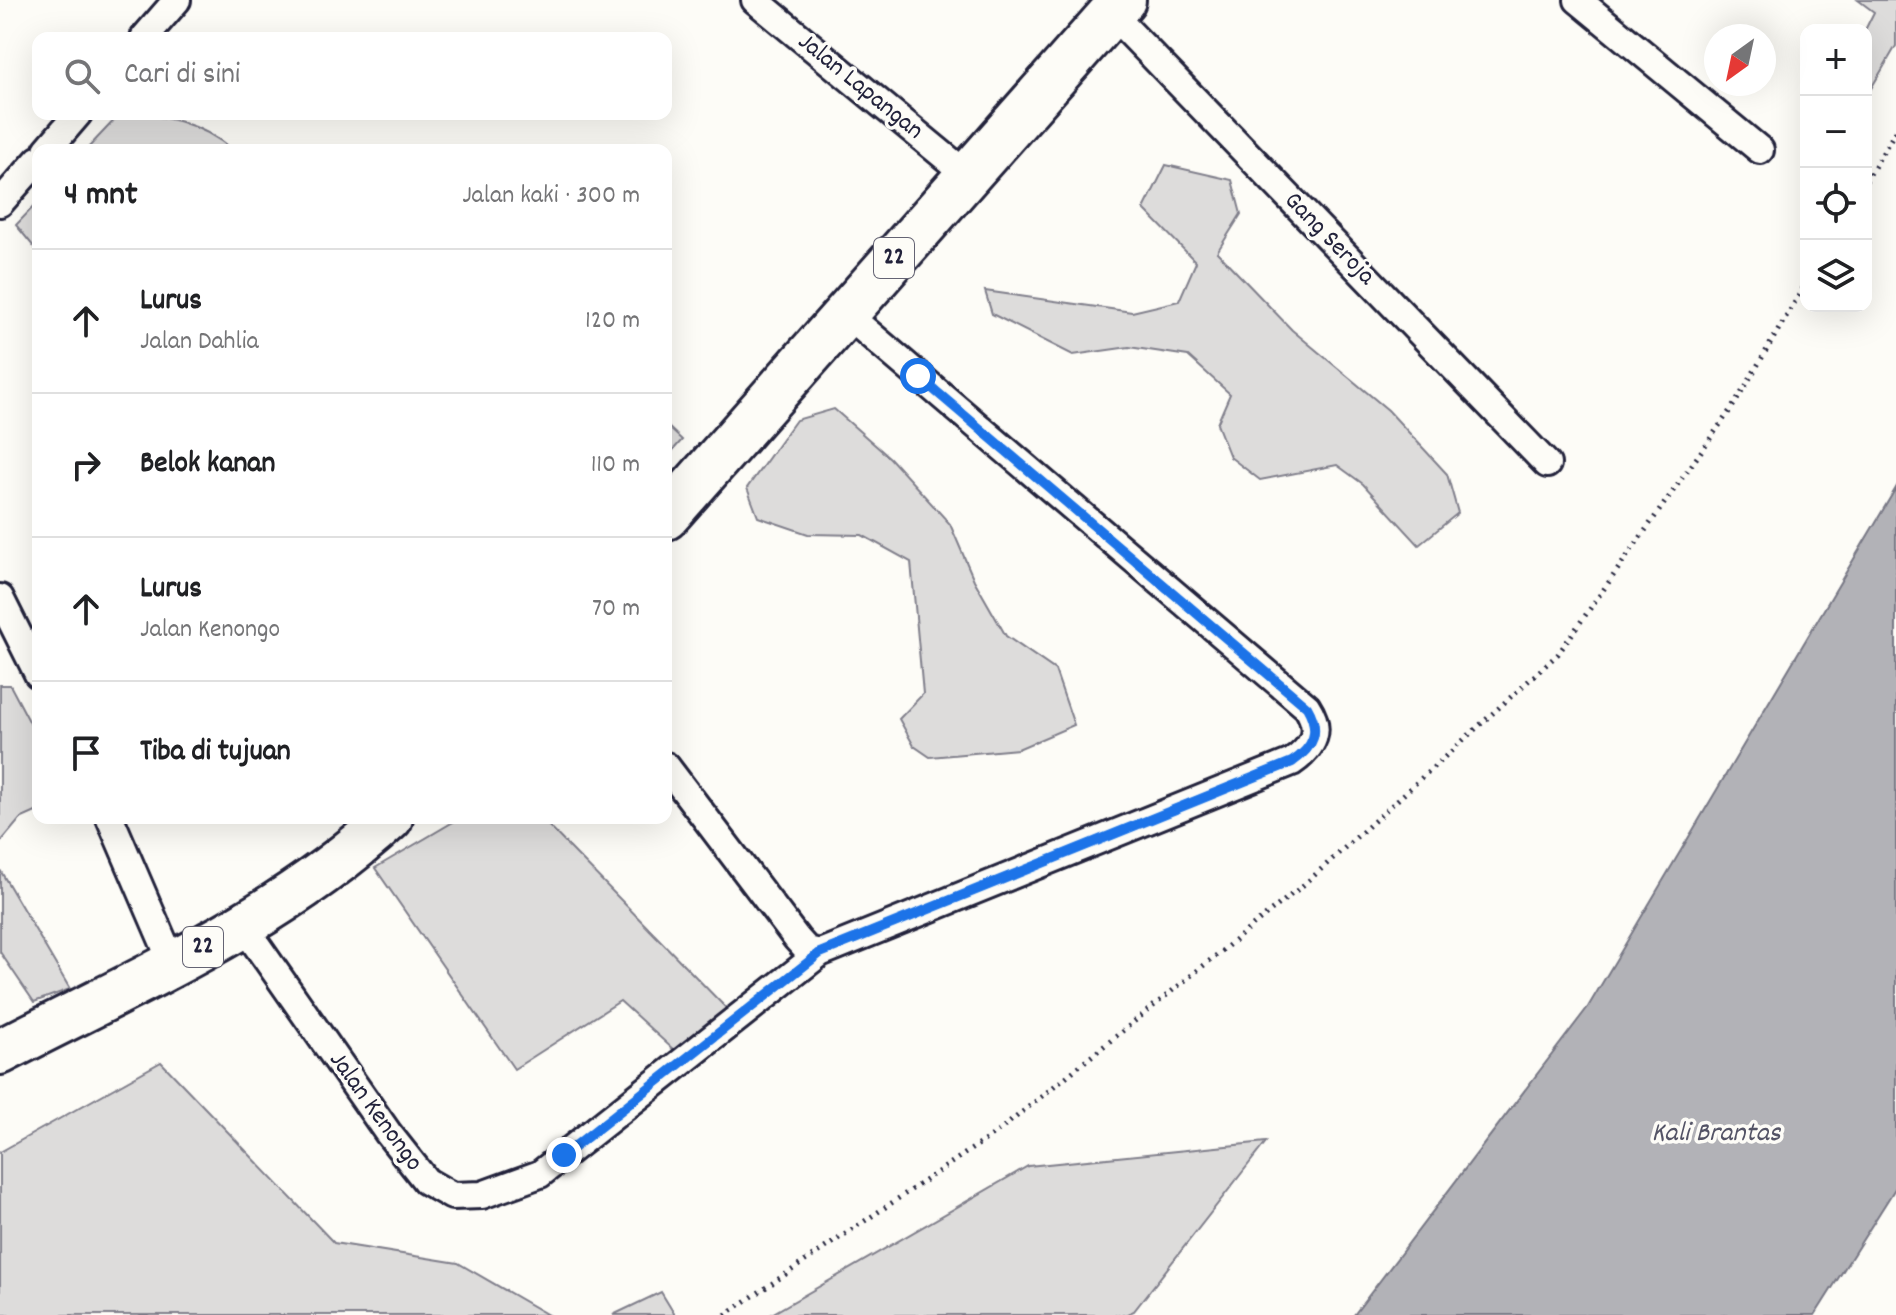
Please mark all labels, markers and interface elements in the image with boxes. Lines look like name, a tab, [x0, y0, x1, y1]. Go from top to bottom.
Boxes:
north arrow	[1704, 24, 1776, 96]
map controls	[1800, 24, 1872, 312]
button: +	[1800, 24, 1872, 96]
street label: Jalan Lapangan	[789, 25, 931, 149]
search box	[32, 32, 672, 120]
icon: search	[60, 54, 104, 98]
text: Cari di sini	[124, 55, 240, 98]
button: −	[1800, 96, 1872, 168]
button: locate	[1800, 168, 1872, 240]
text: 4 mnt	[64, 172, 138, 221]
text: Jalan kaki · 300 m	[462, 178, 640, 215]
street label: Gang Seroja	[1275, 184, 1384, 295]
road number: 22	[874, 238, 914, 278]
button: layers	[1800, 240, 1872, 312]
text: Lurus	[140, 281, 202, 324]
icon: ahead	[64, 299, 108, 343]
text: 120 m	[585, 303, 640, 340]
text: Jalan Dahlia	[140, 324, 259, 361]
route start	[900, 358, 936, 394]
icon: right	[64, 443, 108, 487]
text: Belok kanan	[140, 444, 275, 487]
text: 110 m	[591, 447, 640, 484]
text: Lurus	[140, 569, 202, 612]
icon: ahead	[64, 587, 108, 631]
text: 70 m	[592, 591, 640, 628]
text: Jalan Kenongo	[140, 612, 280, 649]
icon: arrive	[64, 731, 108, 775]
text: Tiba di tujuan	[140, 732, 291, 775]
road number: 22	[183, 927, 223, 967]
street label: Jalan Kenongo	[319, 1044, 431, 1180]
water label: Kali Brantas	[1651, 1115, 1782, 1155]
route end	[546, 1137, 582, 1173]

